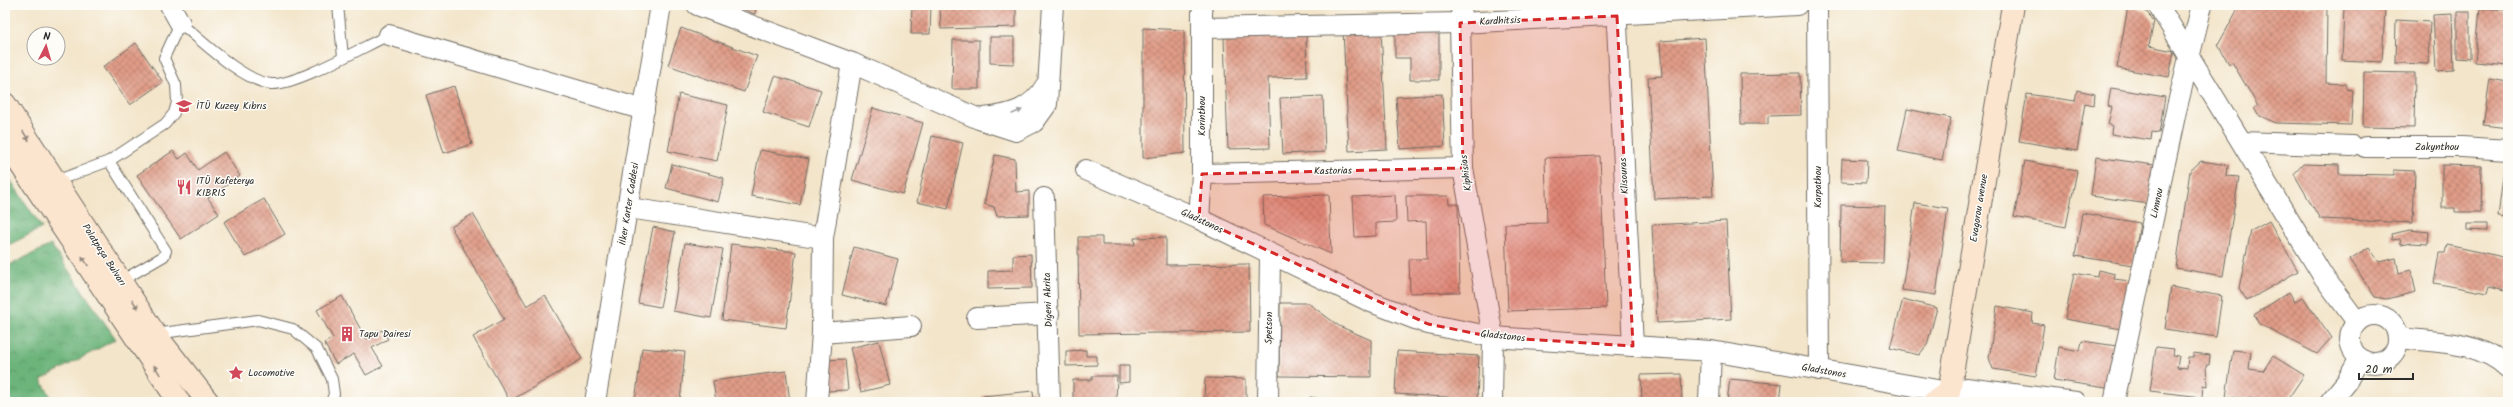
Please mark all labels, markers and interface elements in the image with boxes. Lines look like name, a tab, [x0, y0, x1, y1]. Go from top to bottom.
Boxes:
street label: Kardhitsis	[1479, 12, 1522, 30]
north arrow	[26, 26, 66, 66]
text: N	[43, 28, 51, 46]
street label: Korinthou	[1194, 96, 1210, 136]
school or university icon: İTÜ Kuzey Kıbrıs	[175, 97, 193, 115]
place label: İTÜ Kuzey Kıbrıs	[196, 98, 267, 114]
one-way arrow	[1011, 109, 1023, 115]
one-way arrow	[23, 130, 30, 142]
street label: Zakynthou	[2415, 139, 2459, 155]
street label: Kiphisias	[1456, 153, 1476, 192]
street label: Klisouras	[1615, 157, 1633, 195]
street label: İlker Karter Caddesi	[615, 161, 644, 246]
street label: Kastorias	[1314, 163, 1353, 179]
street label: Karpathou	[1810, 166, 1826, 208]
street label: Evagorou avenue	[1966, 172, 1992, 243]
place label: ITÜ Kafeterya KIBRIS	[196, 173, 255, 201]
restaurant icon: ITÜ Kafeterya KIBRIS	[175, 178, 193, 196]
street label: Limnou	[2146, 186, 2168, 220]
street label: Gladstonos	[1178, 204, 1226, 238]
street label: Polatpaşa Bulvarı	[78, 221, 130, 290]
one-way arrow	[81, 256, 89, 267]
street label: Digeni Akrita	[1039, 272, 1057, 328]
one-way arrow	[132, 298, 139, 310]
street label: Spetson	[1261, 312, 1277, 344]
building icon: Tapu Dairesi	[338, 325, 356, 343]
place label: Tapu Dairesi	[359, 326, 411, 342]
street label: Gladstonos	[1480, 326, 1527, 346]
scale bar	[2359, 355, 2413, 381]
street label: Gladstonos	[1800, 359, 1848, 383]
text: 20 m	[2365, 360, 2393, 379]
one-way arrow	[153, 364, 161, 375]
place icon: Locomotive	[227, 364, 245, 382]
place label: Locomotive	[248, 365, 295, 381]

